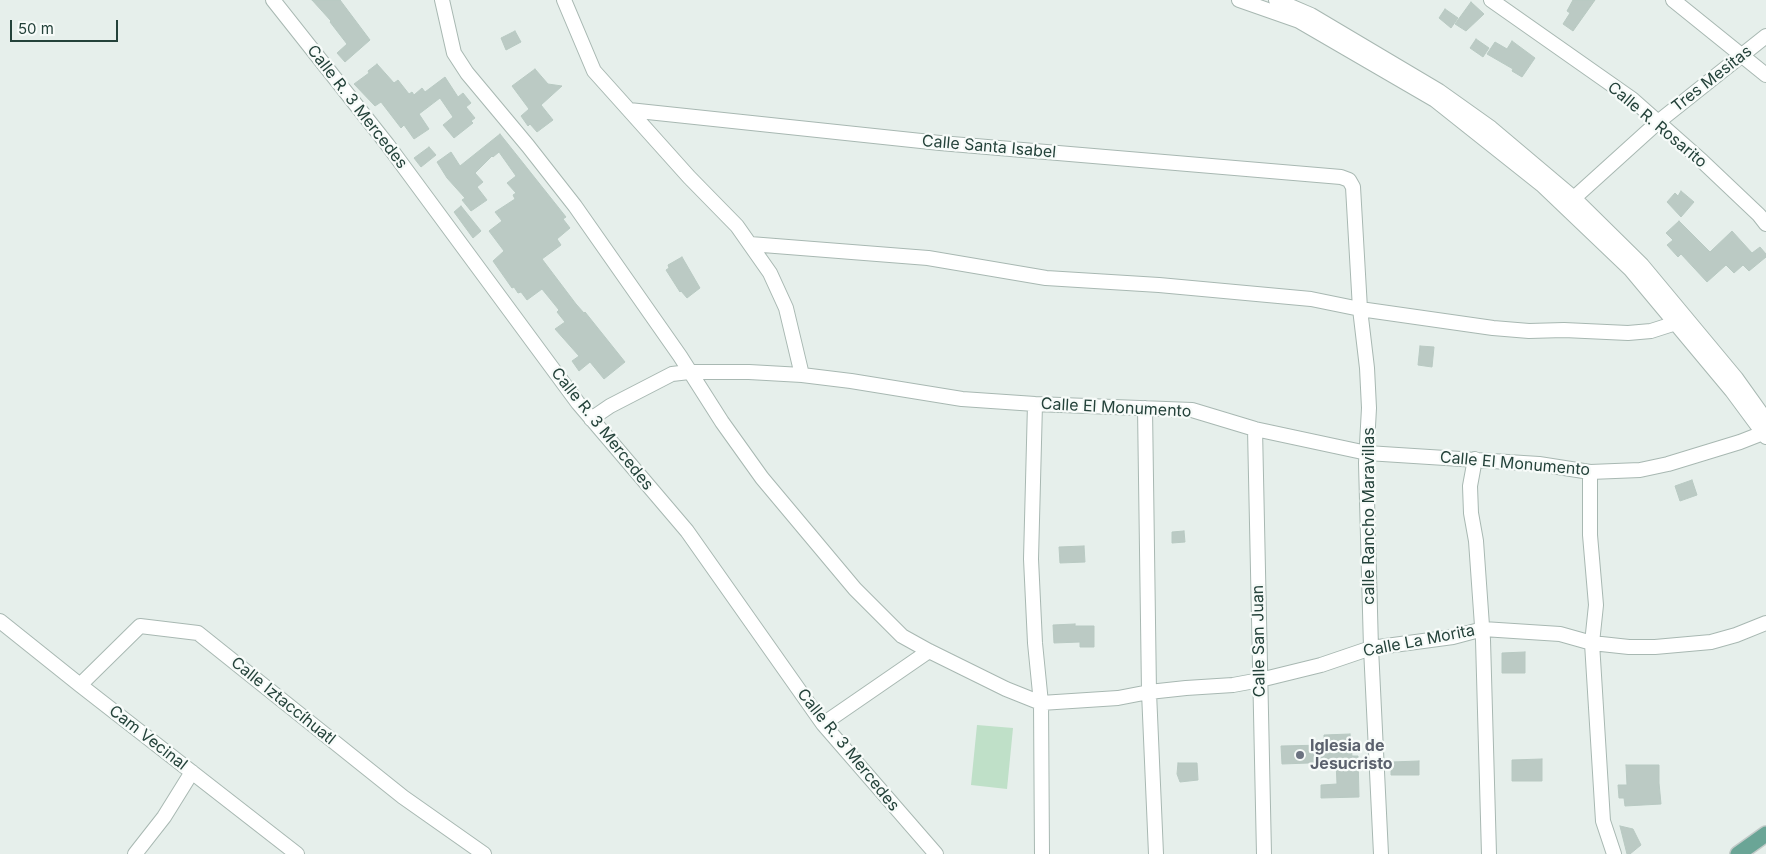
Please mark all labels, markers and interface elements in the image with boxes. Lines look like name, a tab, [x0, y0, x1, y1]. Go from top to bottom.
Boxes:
scale bar	[12, 10, 120, 42]
text: 50 m	[18, 19, 54, 38]
street label: Calle R. 3 Mercedes	[303, 41, 411, 173]
street label: Tres Mesitas	[1668, 42, 1756, 116]
street label: Calle R. Rosarito	[1604, 78, 1710, 172]
street label: Calle Santa Isabel	[921, 132, 1057, 162]
street label: Calle R. 3 Mercedes	[547, 364, 657, 494]
street label: Calle El Monumento	[1040, 394, 1192, 422]
street label: calle Rancho Maravillas	[1359, 427, 1379, 605]
street label: Calle El Monumento	[1439, 448, 1591, 480]
street label: Calle San Juan	[1248, 585, 1270, 697]
street label: Calle La Morita	[1362, 621, 1476, 661]
street label: Calle Iztaccíhuatl	[227, 653, 339, 749]
street label: Calle R. 3 Mercedes	[793, 685, 903, 815]
street label: Cam Vecinal	[105, 701, 191, 775]
place label: Iglesia de Jesucristo	[1310, 736, 1393, 774]
marker: Iglesia de Jesucristo	[1294, 749, 1306, 761]

